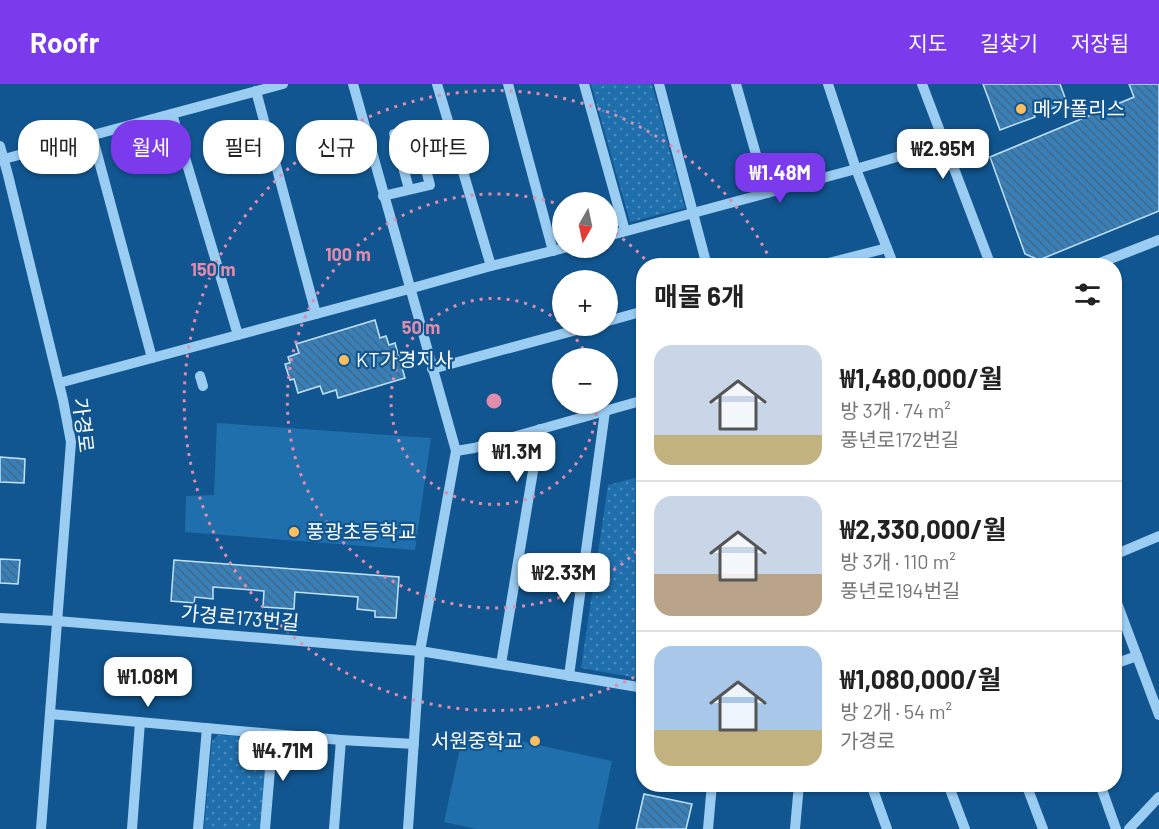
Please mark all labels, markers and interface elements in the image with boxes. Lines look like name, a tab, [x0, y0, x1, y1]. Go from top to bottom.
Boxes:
text: Roofr	[30, 25, 99, 59]
text: 지도	[908, 30, 947, 55]
text: 길찾기	[980, 30, 1038, 55]
text: 저장됨	[1071, 30, 1129, 55]
place label: 메가폴리스	[1033, 96, 1125, 120]
marker: 메가폴리스	[1014, 102, 1028, 116]
chip: 매매	[18, 120, 99, 174]
chip: 월세	[111, 120, 191, 174]
chip: 필터	[203, 120, 284, 174]
chip: 신규	[296, 120, 377, 174]
chip: 아파트	[389, 120, 489, 174]
pin: ₩2.95M	[894, 129, 992, 180]
text: ₩2.95M	[911, 136, 975, 160]
pin: ₩1.48M	[731, 153, 829, 204]
text: ₩1.48M	[749, 160, 811, 184]
north arrow	[552, 192, 618, 258]
map controls	[552, 192, 618, 414]
text: 100 m	[325, 243, 371, 265]
text: 150 m	[191, 258, 235, 280]
button: +	[552, 270, 618, 336]
icon: filters	[1071, 278, 1104, 311]
text: 매물 6개	[654, 280, 745, 311]
text: 50 m	[402, 316, 440, 338]
place label: KT가경지사	[356, 347, 453, 371]
button: −	[552, 348, 618, 414]
marker: KT가경지사	[337, 353, 351, 367]
text: ₩1,480,000/월	[840, 362, 1003, 393]
icon: home	[702, 369, 774, 441]
centre of rings	[484, 391, 504, 411]
street label: 가경로	[69, 396, 99, 454]
text: 방 3개 · 74 m²	[840, 398, 951, 422]
text: 풍년로172번길	[840, 427, 959, 451]
pin: ₩1.3M	[475, 432, 559, 483]
text: ₩1.3M	[492, 439, 542, 463]
text: ₩2,330,000/월	[840, 513, 1007, 544]
place label: 풍광초등학교	[306, 519, 416, 543]
icon: home	[702, 520, 774, 592]
marker: 풍광초등학교	[287, 525, 301, 539]
text: 방 3개 · 110 m²	[840, 549, 956, 573]
pin: ₩2.33M	[515, 553, 613, 604]
text: ₩2.33M	[532, 560, 596, 584]
text: 풍년로194번길	[840, 578, 960, 602]
street label: 가경로173번길	[180, 600, 300, 634]
pin: ₩1.08M	[99, 657, 197, 708]
text: ₩1,080,000/월	[840, 663, 1001, 694]
text: ₩1.08M	[118, 664, 178, 688]
icon: home	[702, 670, 774, 742]
text: 방 2개 · 54 m²	[840, 699, 952, 723]
place label: 서원중학교	[431, 728, 523, 752]
text: 가경로	[840, 728, 895, 752]
pin: ₩4.71M	[234, 731, 332, 782]
marker: 서원중학교	[528, 734, 542, 748]
text: ₩4.71M	[253, 738, 313, 762]

